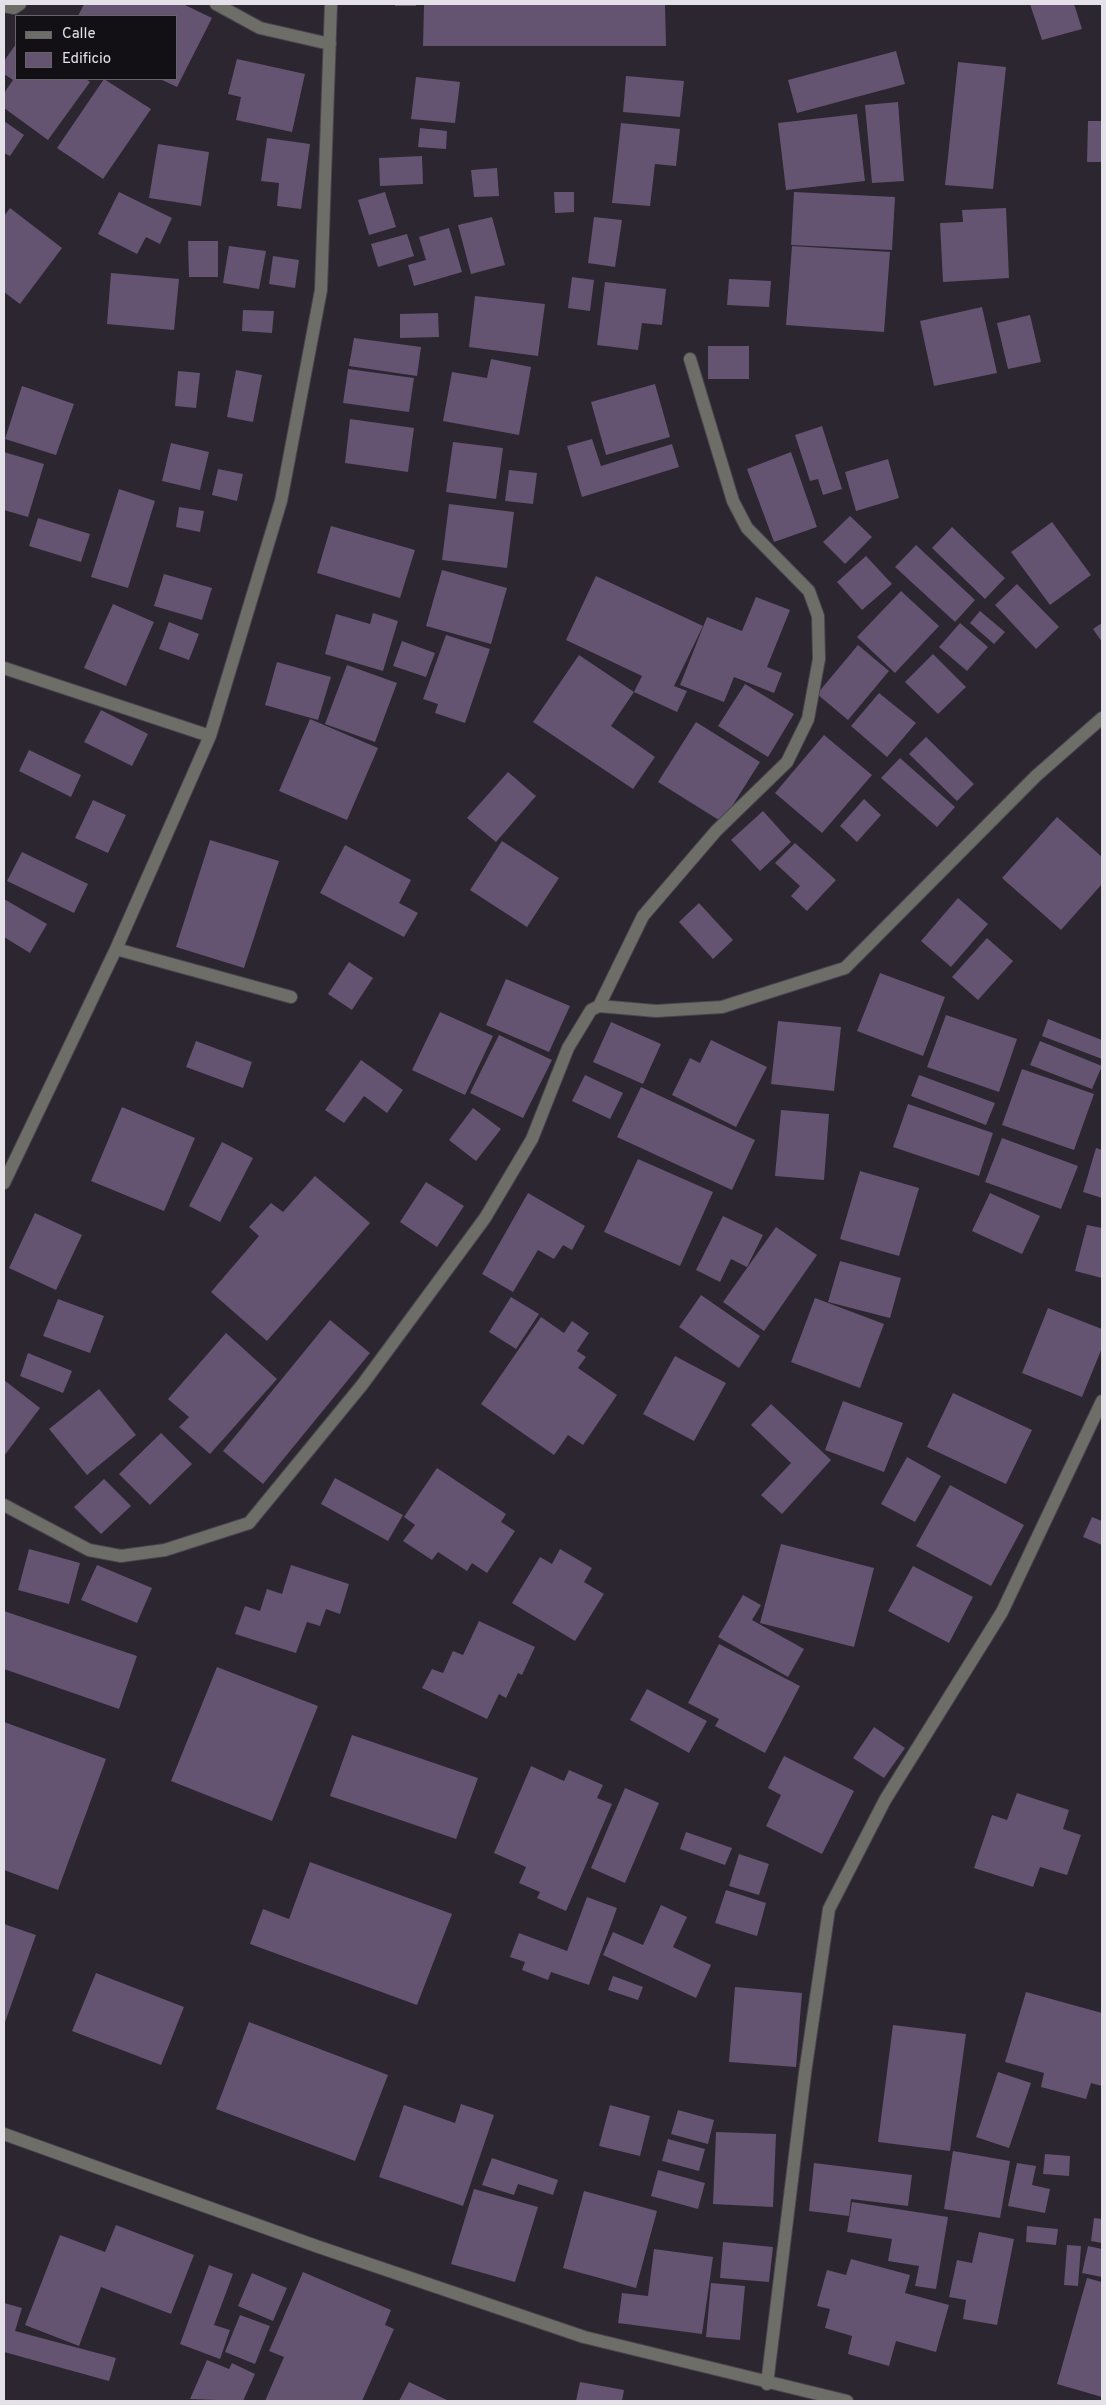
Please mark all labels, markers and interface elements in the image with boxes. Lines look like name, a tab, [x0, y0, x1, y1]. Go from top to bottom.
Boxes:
legend	[15, 15, 178, 80]
text: Calle	[62, 25, 96, 44]
text: Edificio	[62, 50, 111, 69]

